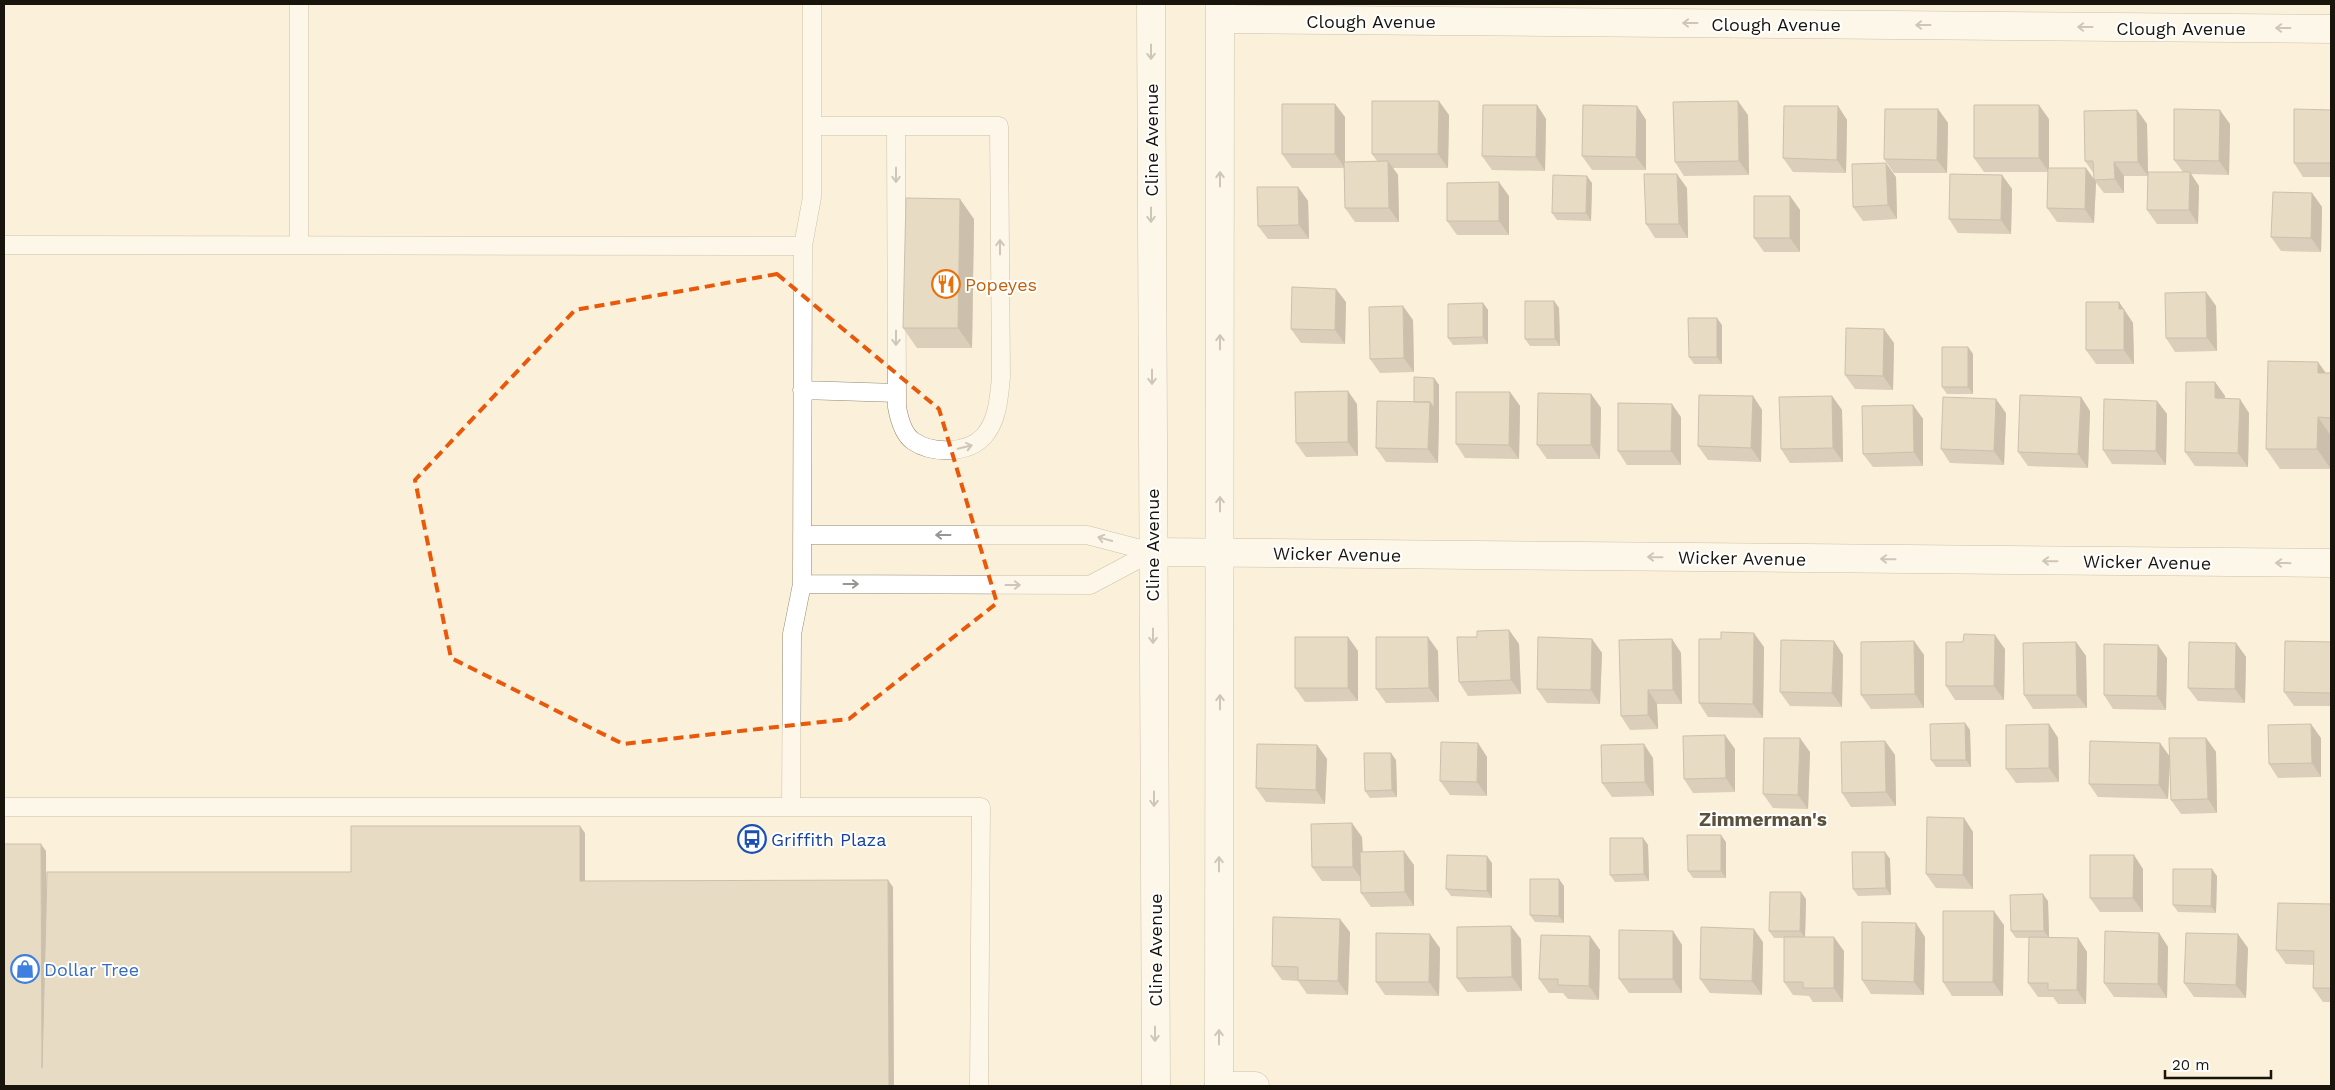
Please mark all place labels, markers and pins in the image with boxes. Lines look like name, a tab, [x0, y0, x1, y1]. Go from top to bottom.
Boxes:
restaurant icon: Popeyes	[931, 269, 961, 299]
place label: Popeyes	[965, 274, 1037, 295]
bus stop icon: Griffith Plaza	[737, 824, 767, 854]
place label: Griffith Plaza	[771, 829, 886, 850]
shop icon: Dollar Tree	[10, 954, 40, 984]
place label: Dollar Tree	[44, 959, 139, 980]

